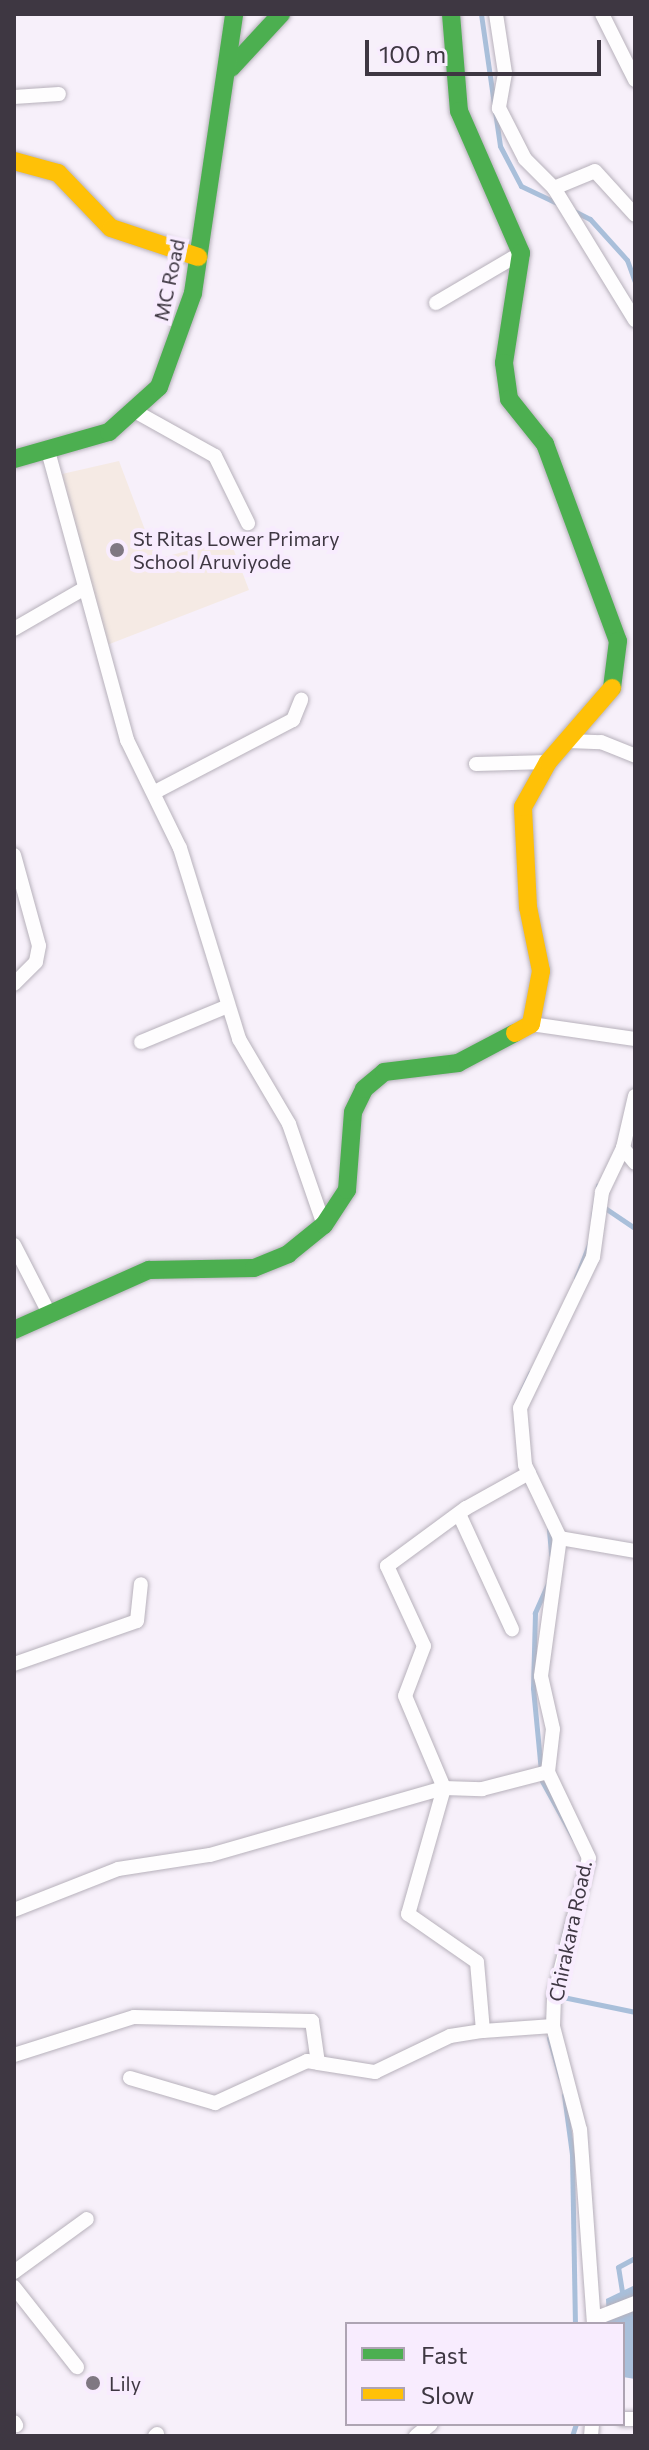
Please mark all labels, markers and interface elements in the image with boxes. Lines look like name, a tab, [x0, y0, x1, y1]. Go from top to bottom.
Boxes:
scale bar	[369, 24, 605, 74]
text: 100 m	[379, 39, 446, 68]
street label: MC Road	[149, 237, 189, 323]
place label: St Ritas Lower Primary School Aruviyode	[133, 526, 340, 573]
marker: St Ritas Lower Primary School Aruviyode	[108, 541, 126, 559]
street label: Chirakara Road.	[543, 1858, 597, 2004]
legend	[345, 2322, 625, 2426]
text: Fast	[421, 2340, 468, 2369]
place label: Lily	[109, 2371, 141, 2395]
marker: Lily	[84, 2374, 102, 2392]
text: Slow	[421, 2380, 474, 2409]

